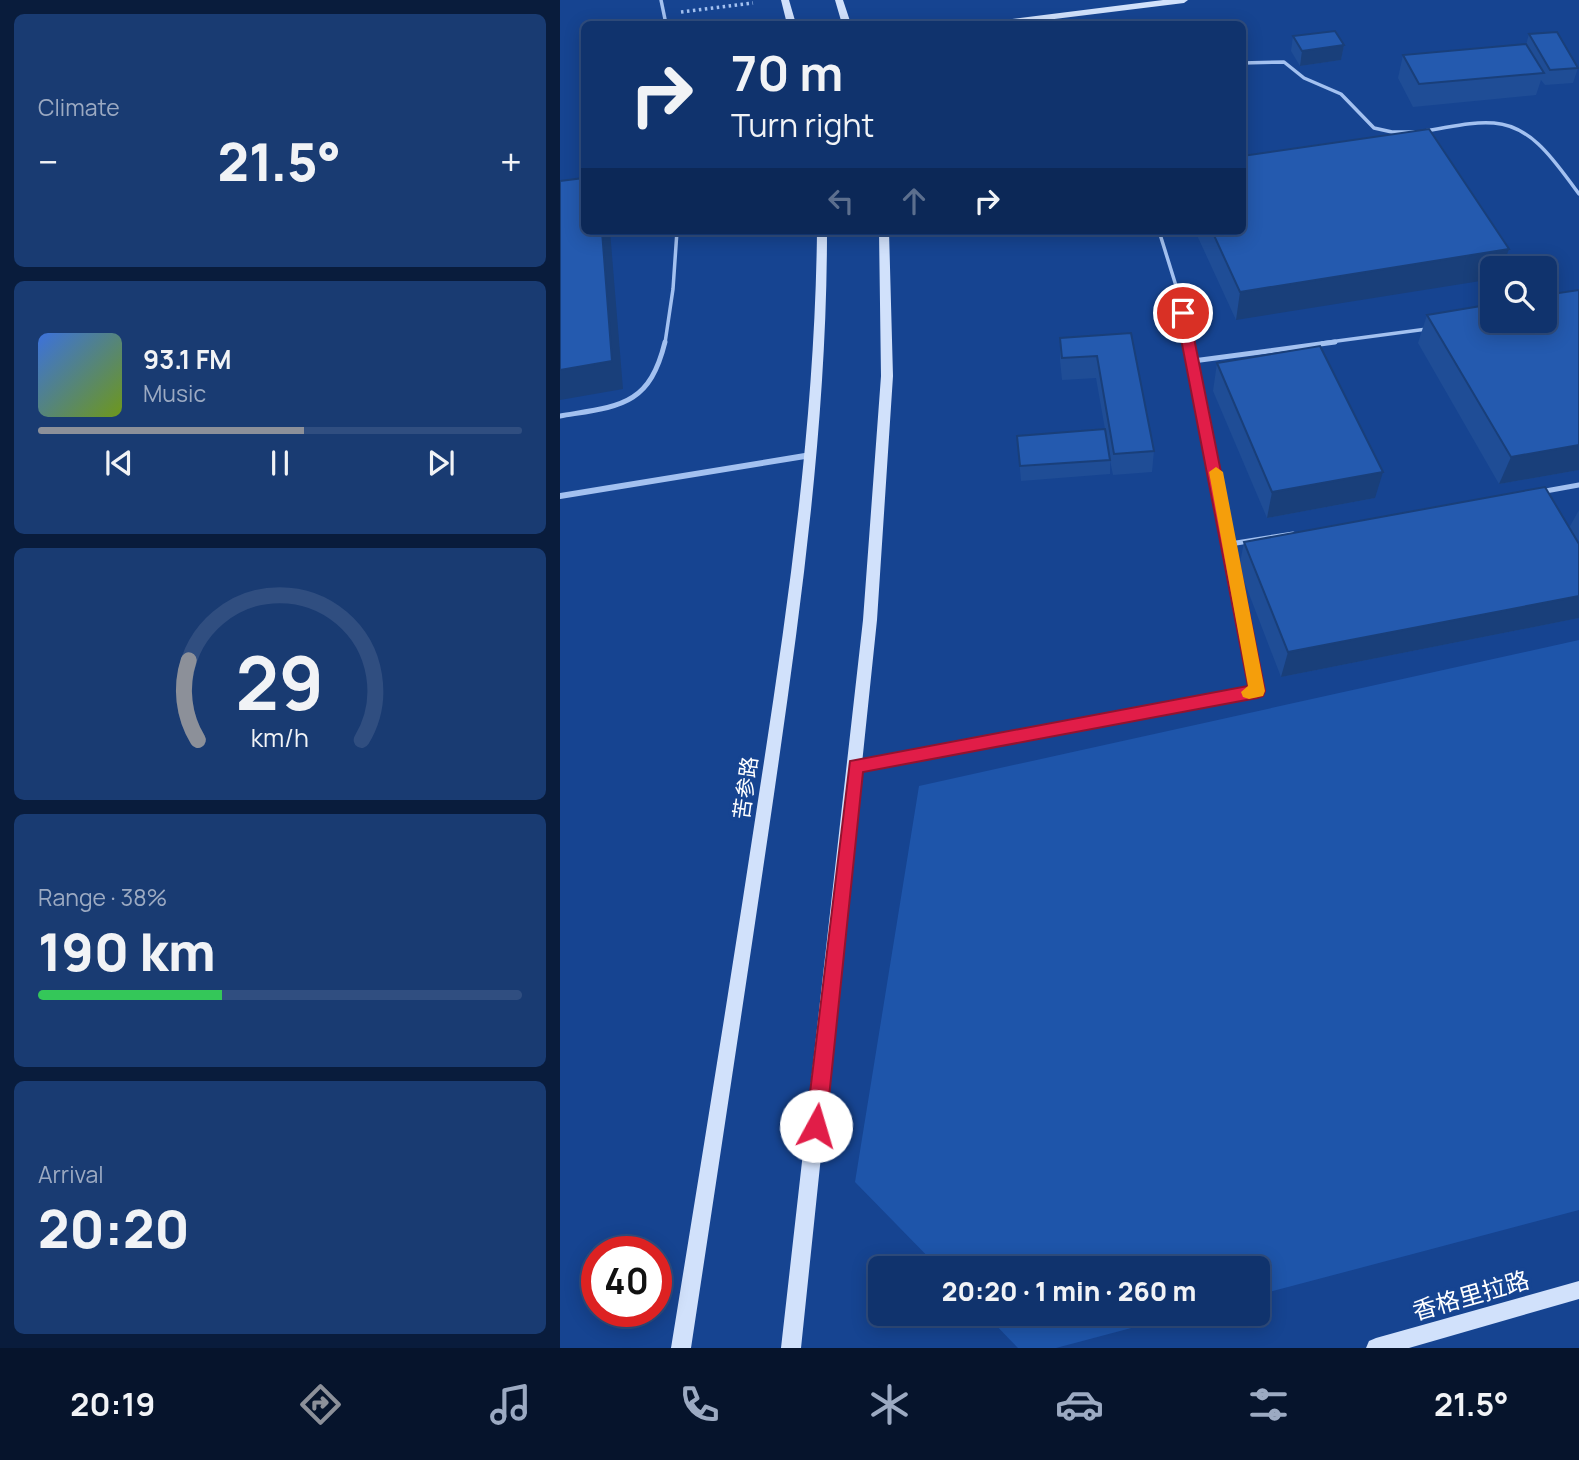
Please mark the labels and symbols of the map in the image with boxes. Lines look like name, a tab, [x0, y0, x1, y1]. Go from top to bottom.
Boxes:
pin	[1153, 283, 1213, 343]
street label: 苦参路	[727, 755, 763, 821]
position arrow	[779, 1089, 853, 1163]
speed limit sign: 40	[581, 1236, 672, 1327]
street label: 香格里拉路	[1408, 1262, 1533, 1327]

